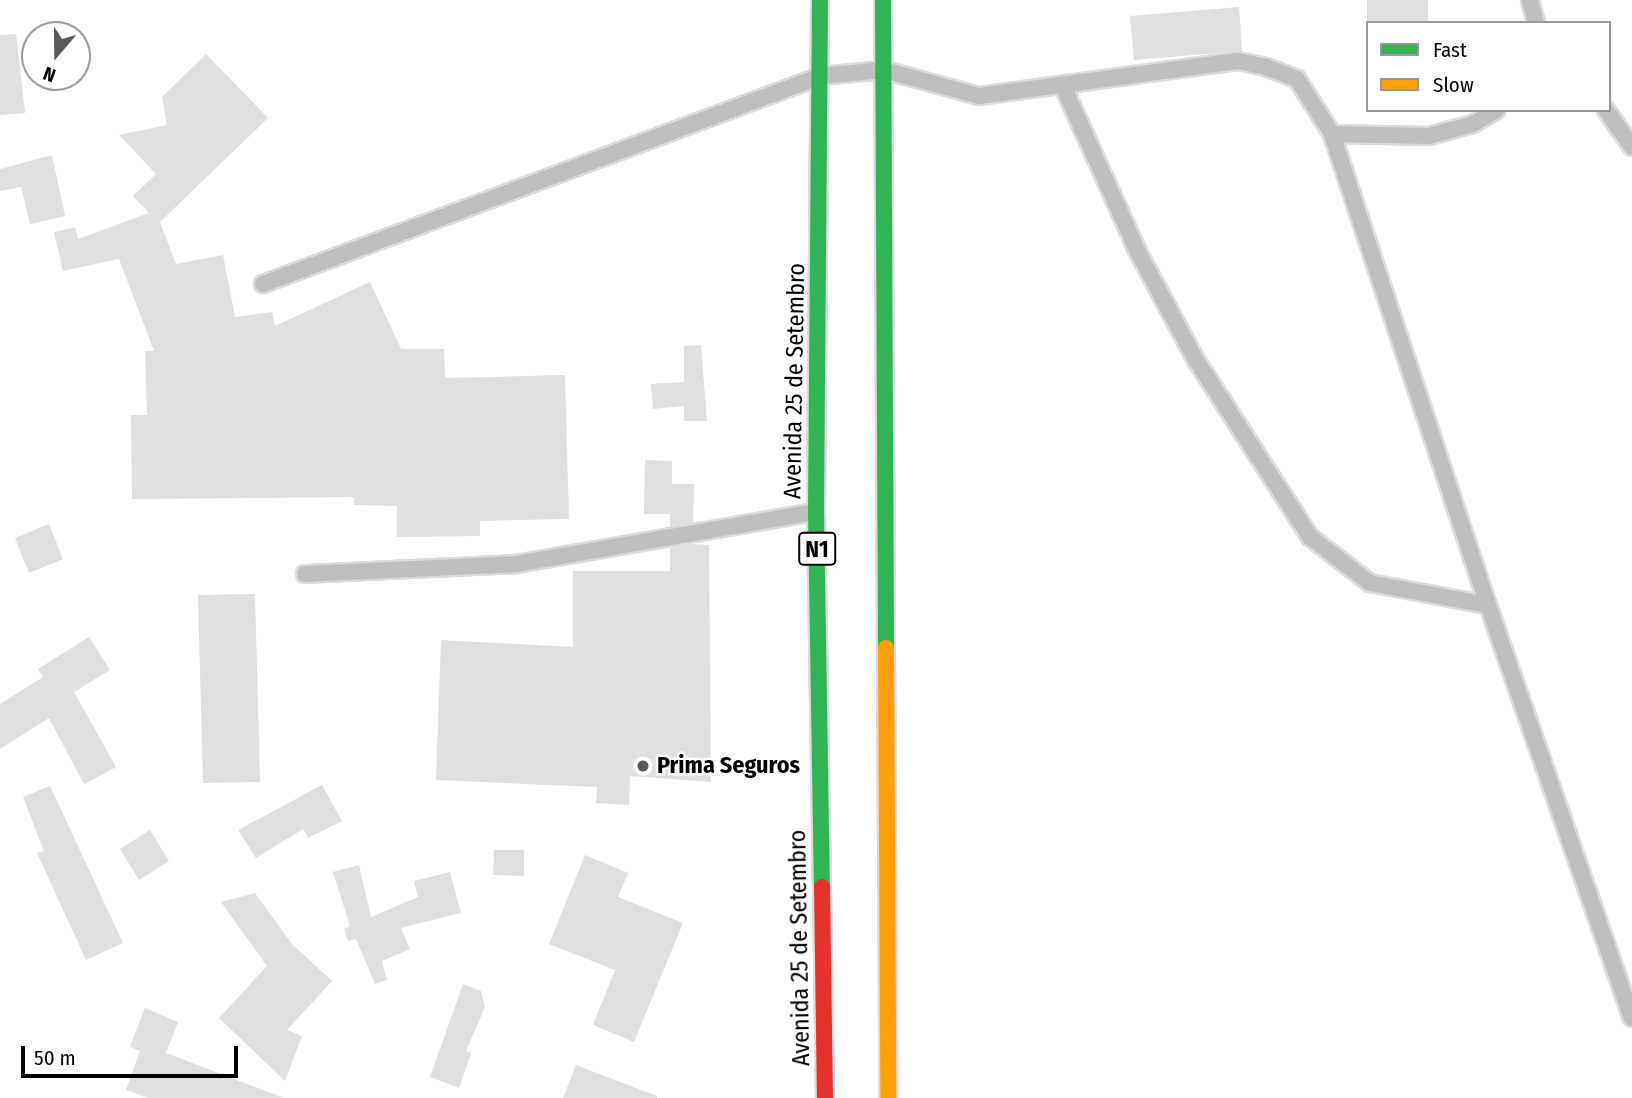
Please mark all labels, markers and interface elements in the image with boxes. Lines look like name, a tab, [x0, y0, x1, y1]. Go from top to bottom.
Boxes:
north arrow	[21, 21, 91, 91]
legend	[1366, 21, 1611, 112]
text: Fast	[1433, 37, 1467, 63]
text: N	[40, 62, 59, 87]
text: Slow	[1433, 72, 1474, 98]
street label: Avenida 25 de Setembro	[779, 263, 811, 499]
road number: N1	[798, 530, 836, 568]
place label: Prima Seguros	[657, 752, 800, 780]
marker: Prima Seguros	[635, 758, 651, 774]
street label: Avenida 25 de Setembro	[784, 830, 816, 1066]
scale bar	[24, 1032, 242, 1076]
text: 50 m	[34, 1045, 76, 1071]

